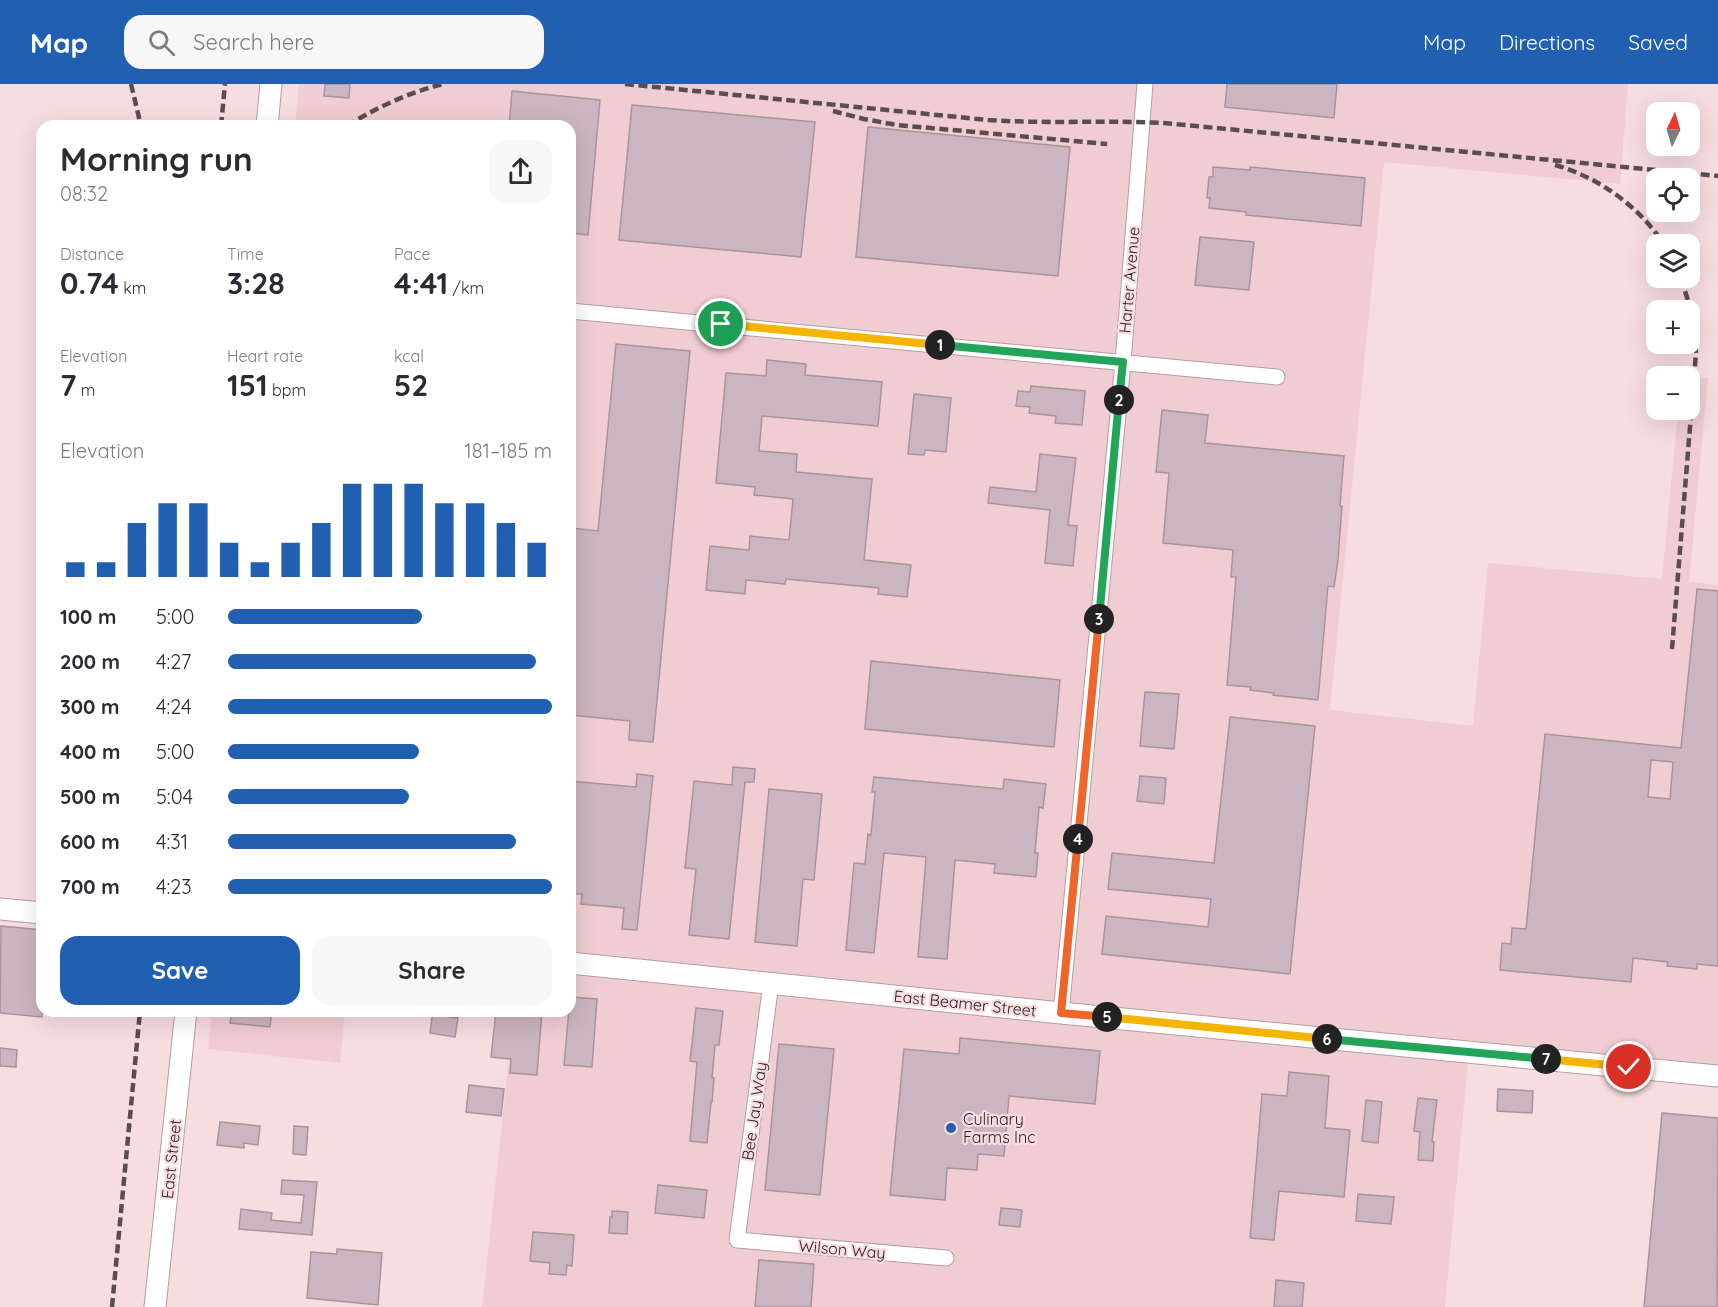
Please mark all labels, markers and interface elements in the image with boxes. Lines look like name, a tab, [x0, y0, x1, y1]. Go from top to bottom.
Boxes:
search box	[124, 15, 544, 69]
text: Map	[30, 25, 88, 60]
icon: search	[145, 26, 178, 59]
text: Search here	[193, 28, 315, 56]
text: Map	[1423, 29, 1466, 55]
text: Directions	[1499, 29, 1595, 55]
text: Saved	[1628, 29, 1688, 55]
north arrow	[1646, 102, 1700, 156]
map controls	[1646, 102, 1700, 420]
text: Morning run	[60, 138, 253, 179]
button: share	[489, 140, 552, 203]
button: locate	[1646, 168, 1700, 222]
text: 08:32	[60, 181, 108, 206]
street label: Harter Avenue	[1114, 226, 1144, 334]
button: layers	[1646, 234, 1700, 288]
text: Distance	[60, 244, 124, 264]
text: Time	[227, 244, 264, 264]
text: Pace	[394, 244, 430, 264]
text: 0.74	[60, 264, 119, 302]
text: 3:28	[227, 264, 285, 302]
text: 4:41	[394, 264, 448, 302]
text: km	[119, 278, 146, 298]
text: /km	[448, 278, 484, 298]
pin	[695, 298, 746, 349]
button: +	[1646, 300, 1700, 354]
icon: arrive	[704, 307, 737, 340]
pin: 1	[925, 330, 955, 360]
text: 1	[937, 335, 943, 355]
text: Elevation	[60, 346, 127, 366]
text: Heart rate	[227, 346, 303, 366]
text: kcal	[394, 346, 424, 366]
text: 7	[60, 366, 76, 404]
text: 151	[227, 366, 268, 404]
text: 52	[394, 366, 428, 404]
button: −	[1646, 366, 1700, 420]
text: m	[76, 380, 95, 400]
text: bpm	[268, 380, 306, 400]
pin: 2	[1104, 385, 1134, 415]
text: 2	[1114, 390, 1124, 410]
text: Elevation	[60, 438, 144, 463]
text: 181–185 m	[464, 438, 552, 463]
text: 100 m	[60, 604, 116, 629]
text: 5:00	[156, 604, 194, 629]
pin: 3	[1084, 604, 1114, 634]
text: 3	[1095, 609, 1103, 629]
text: 200 m	[60, 649, 120, 674]
text: 4:27	[156, 649, 191, 674]
text: 300 m	[60, 694, 119, 719]
text: 4:24	[156, 694, 192, 719]
text: 400 m	[60, 739, 120, 764]
text: 5:00	[156, 739, 194, 764]
text: 500 m	[60, 784, 120, 809]
text: 5:04	[156, 784, 193, 809]
pin: 4	[1063, 824, 1093, 854]
text: 600 m	[60, 829, 120, 854]
text: 4:31	[156, 829, 188, 854]
text: 4	[1073, 829, 1083, 849]
text: 700 m	[60, 874, 120, 899]
text: 4:23	[156, 874, 192, 899]
button: Save	[60, 936, 300, 1005]
button: Share	[312, 936, 552, 1005]
street label: East Beamer Street	[893, 986, 1037, 1020]
pin: 5	[1092, 1002, 1122, 1032]
text: 5	[1102, 1007, 1112, 1027]
pin: 6	[1312, 1024, 1342, 1054]
text: 6	[1323, 1029, 1331, 1049]
pin	[1603, 1041, 1654, 1092]
pin: 7	[1531, 1044, 1561, 1074]
text: 7	[1542, 1049, 1550, 1069]
icon: check	[1612, 1050, 1645, 1083]
street label: Bee Jay Way	[737, 1060, 771, 1162]
place label: Culinary Farms Inc	[963, 1109, 1036, 1147]
street label: East Street	[157, 1118, 185, 1200]
marker: Culinary Farms Inc	[944, 1121, 958, 1135]
street label: Wilson Way	[798, 1235, 886, 1263]

